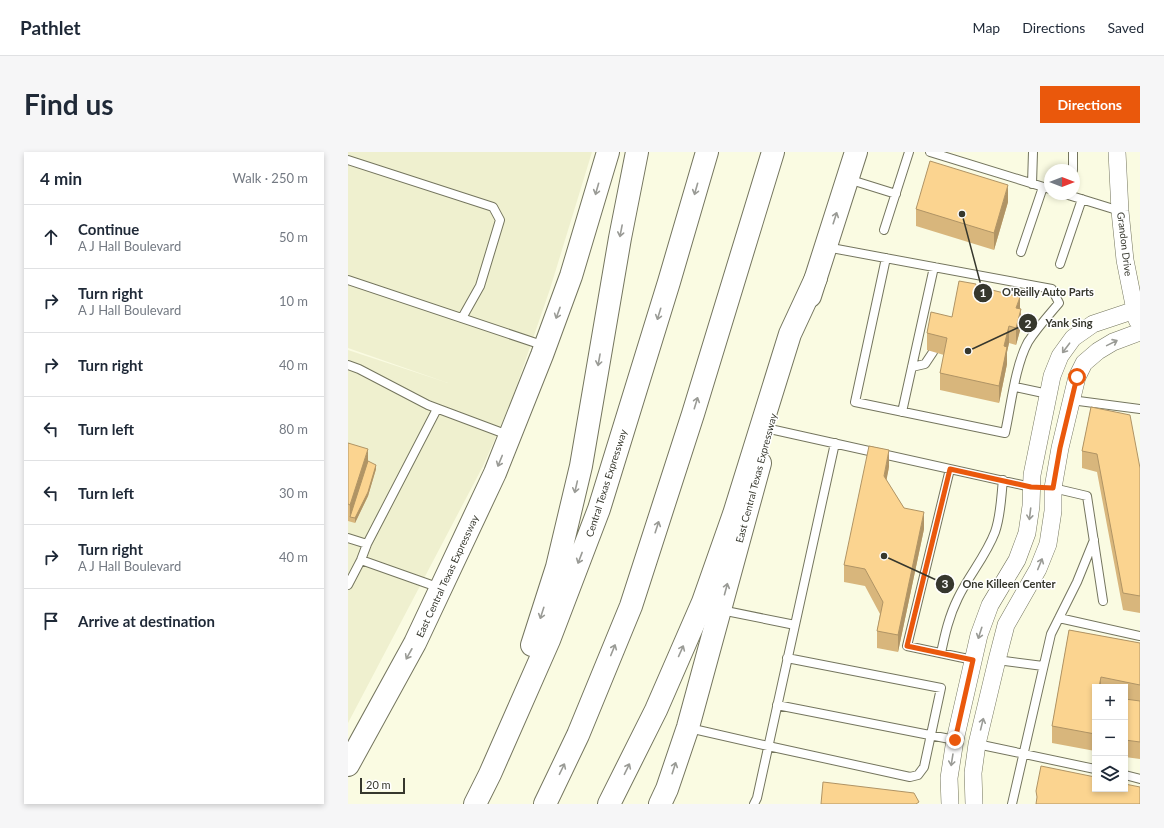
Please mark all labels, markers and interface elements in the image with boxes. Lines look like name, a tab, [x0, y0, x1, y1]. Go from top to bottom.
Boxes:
text: Pathlet	[20, 16, 81, 39]
text: Map	[973, 19, 1000, 36]
text: Directions	[1022, 19, 1085, 36]
text: Saved	[1107, 19, 1144, 36]
button: Directions	[1040, 86, 1140, 123]
text: Find us	[24, 87, 114, 121]
north arrow	[1044, 164, 1080, 200]
text: 4 min	[40, 168, 82, 189]
text: Walk · 250 m	[232, 170, 308, 186]
one-way arrow	[593, 183, 600, 196]
one-way arrow	[692, 183, 699, 196]
one-way arrow	[832, 211, 839, 224]
street label: Grandon Drive	[1115, 211, 1135, 277]
text: Continue	[78, 220, 139, 238]
one-way arrow	[617, 225, 625, 238]
icon: ahead	[40, 226, 62, 248]
text: 50 m	[279, 229, 308, 245]
text: A J Hall Boulevard	[78, 238, 181, 254]
callout: O'Reilly Auto Parts	[973, 281, 1102, 304]
text: Turn right	[78, 284, 143, 302]
text: 1	[980, 285, 987, 300]
text: O'Reilly Auto Parts	[1002, 285, 1094, 298]
icon: right	[40, 290, 62, 312]
text: 10 m	[279, 293, 308, 309]
text: A J Hall Boulevard	[78, 302, 181, 318]
one-way arrow	[553, 307, 561, 319]
one-way arrow	[655, 307, 662, 320]
callout: Yank Sing	[1018, 312, 1101, 335]
text: 2	[1025, 316, 1032, 331]
text: Yank Sing	[1044, 316, 1093, 329]
one-way arrow	[1106, 339, 1118, 346]
one-way arrow	[1062, 342, 1070, 353]
one-way arrow	[595, 353, 603, 366]
icon: right	[40, 354, 62, 376]
text: Turn right	[78, 356, 143, 374]
text: 40 m	[279, 357, 308, 373]
route start	[1068, 368, 1086, 386]
one-way arrow	[693, 397, 700, 410]
street label: East Central Texas Expressway	[733, 411, 779, 544]
icon: left	[40, 418, 62, 440]
text: Turn left	[78, 420, 134, 438]
text: 80 m	[279, 421, 308, 437]
street label: Central Texas Expressway	[583, 427, 629, 538]
one-way arrow	[496, 454, 504, 466]
one-way arrow	[571, 481, 579, 494]
icon: left	[40, 482, 62, 504]
text: Turn left	[78, 484, 134, 502]
text: 30 m	[279, 485, 308, 501]
one-way arrow	[1026, 507, 1033, 520]
street label: East Central Texas Expressway	[413, 512, 481, 639]
one-way arrow	[654, 521, 661, 534]
text: Turn right	[78, 540, 143, 558]
icon: right	[40, 546, 62, 568]
text: 40 m	[279, 549, 308, 565]
one-way arrow	[576, 551, 584, 563]
text: A J Hall Boulevard	[78, 558, 181, 574]
one-way arrow	[1037, 558, 1044, 570]
callout: One Killeen Center	[935, 573, 1064, 596]
text: 3	[942, 576, 949, 591]
text: One Killeen Center	[962, 577, 1056, 590]
one-way arrow	[723, 583, 730, 596]
one-way arrow	[538, 606, 545, 619]
icon: arrive	[40, 610, 62, 632]
text: Arrive at destination	[78, 612, 215, 630]
one-way arrow	[976, 626, 983, 639]
one-way arrow	[610, 644, 618, 656]
one-way arrow	[678, 646, 686, 658]
one-way arrow	[404, 648, 412, 660]
map controls	[1092, 684, 1128, 792]
button: +	[1092, 684, 1128, 720]
one-way arrow	[978, 718, 986, 731]
button: −	[1092, 720, 1128, 756]
route end	[946, 731, 964, 749]
one-way arrow	[948, 753, 956, 766]
button: layers	[1092, 756, 1128, 792]
one-way arrow	[671, 762, 679, 774]
one-way arrow	[559, 763, 566, 775]
one-way arrow	[623, 763, 631, 775]
scale bar	[360, 776, 405, 795]
text: 20 m	[366, 778, 391, 791]

